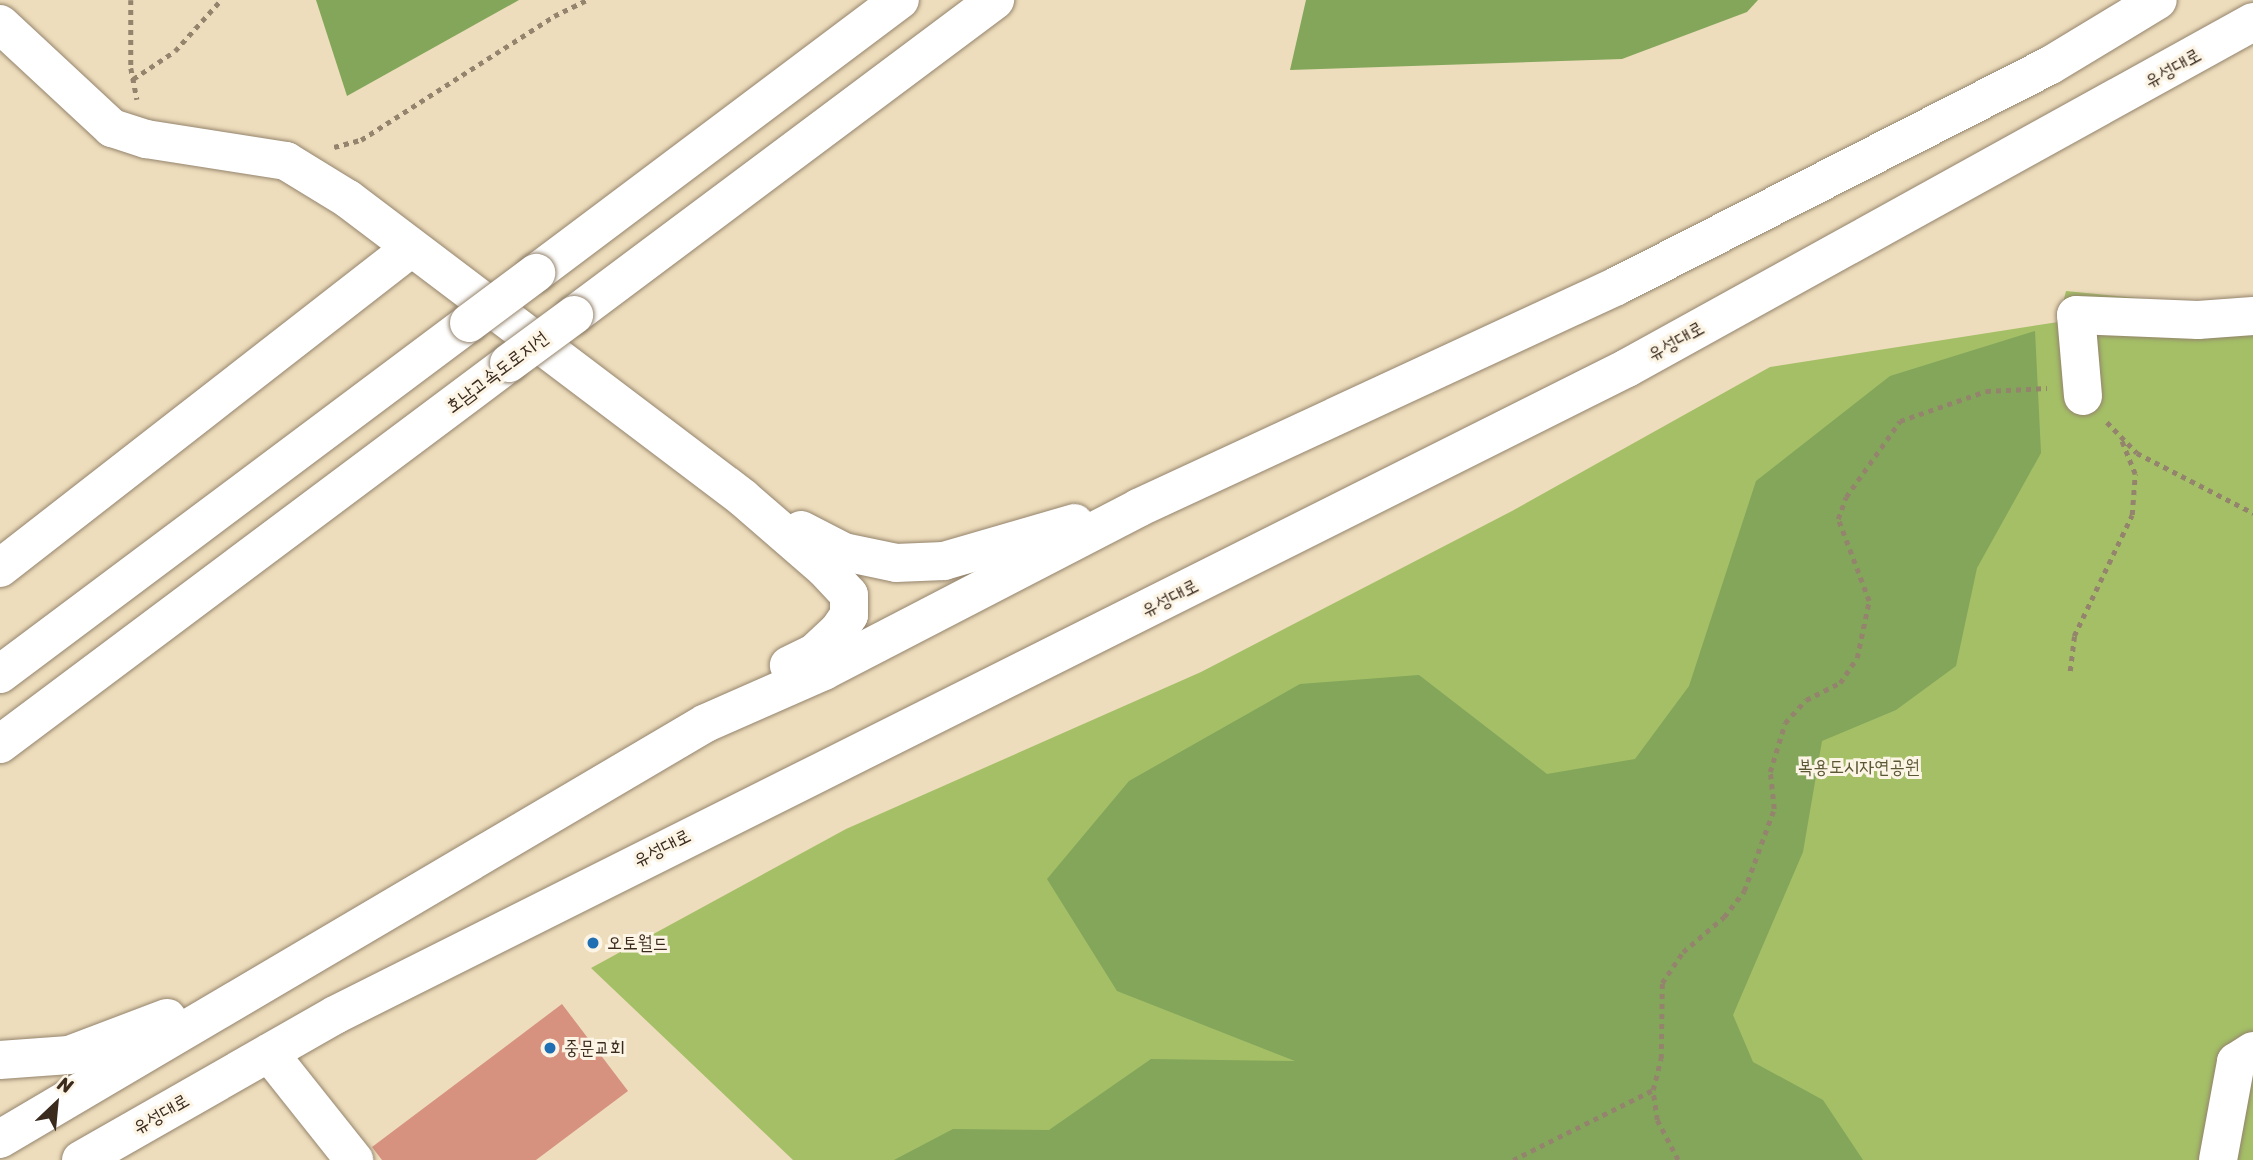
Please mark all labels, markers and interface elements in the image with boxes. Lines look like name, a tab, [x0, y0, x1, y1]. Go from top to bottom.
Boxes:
street label: 유성대로	[2141, 43, 2205, 93]
street label: 유성대로	[1644, 316, 1708, 366]
street label: 호남고속도로지선	[441, 326, 553, 418]
street label: 유성대로	[1138, 574, 1202, 622]
park label: 복용도시자연공원	[1798, 756, 1920, 778]
street label: 유성대로	[630, 824, 694, 872]
place label: 오토월드	[607, 932, 668, 954]
marker: 오토월드	[585, 935, 601, 951]
place label: 중문교회	[564, 1037, 625, 1059]
marker: 중문교회	[542, 1040, 558, 1056]
text: N	[52, 1067, 79, 1102]
north arrow	[21, 1069, 91, 1139]
street label: 유성대로	[129, 1089, 193, 1139]

